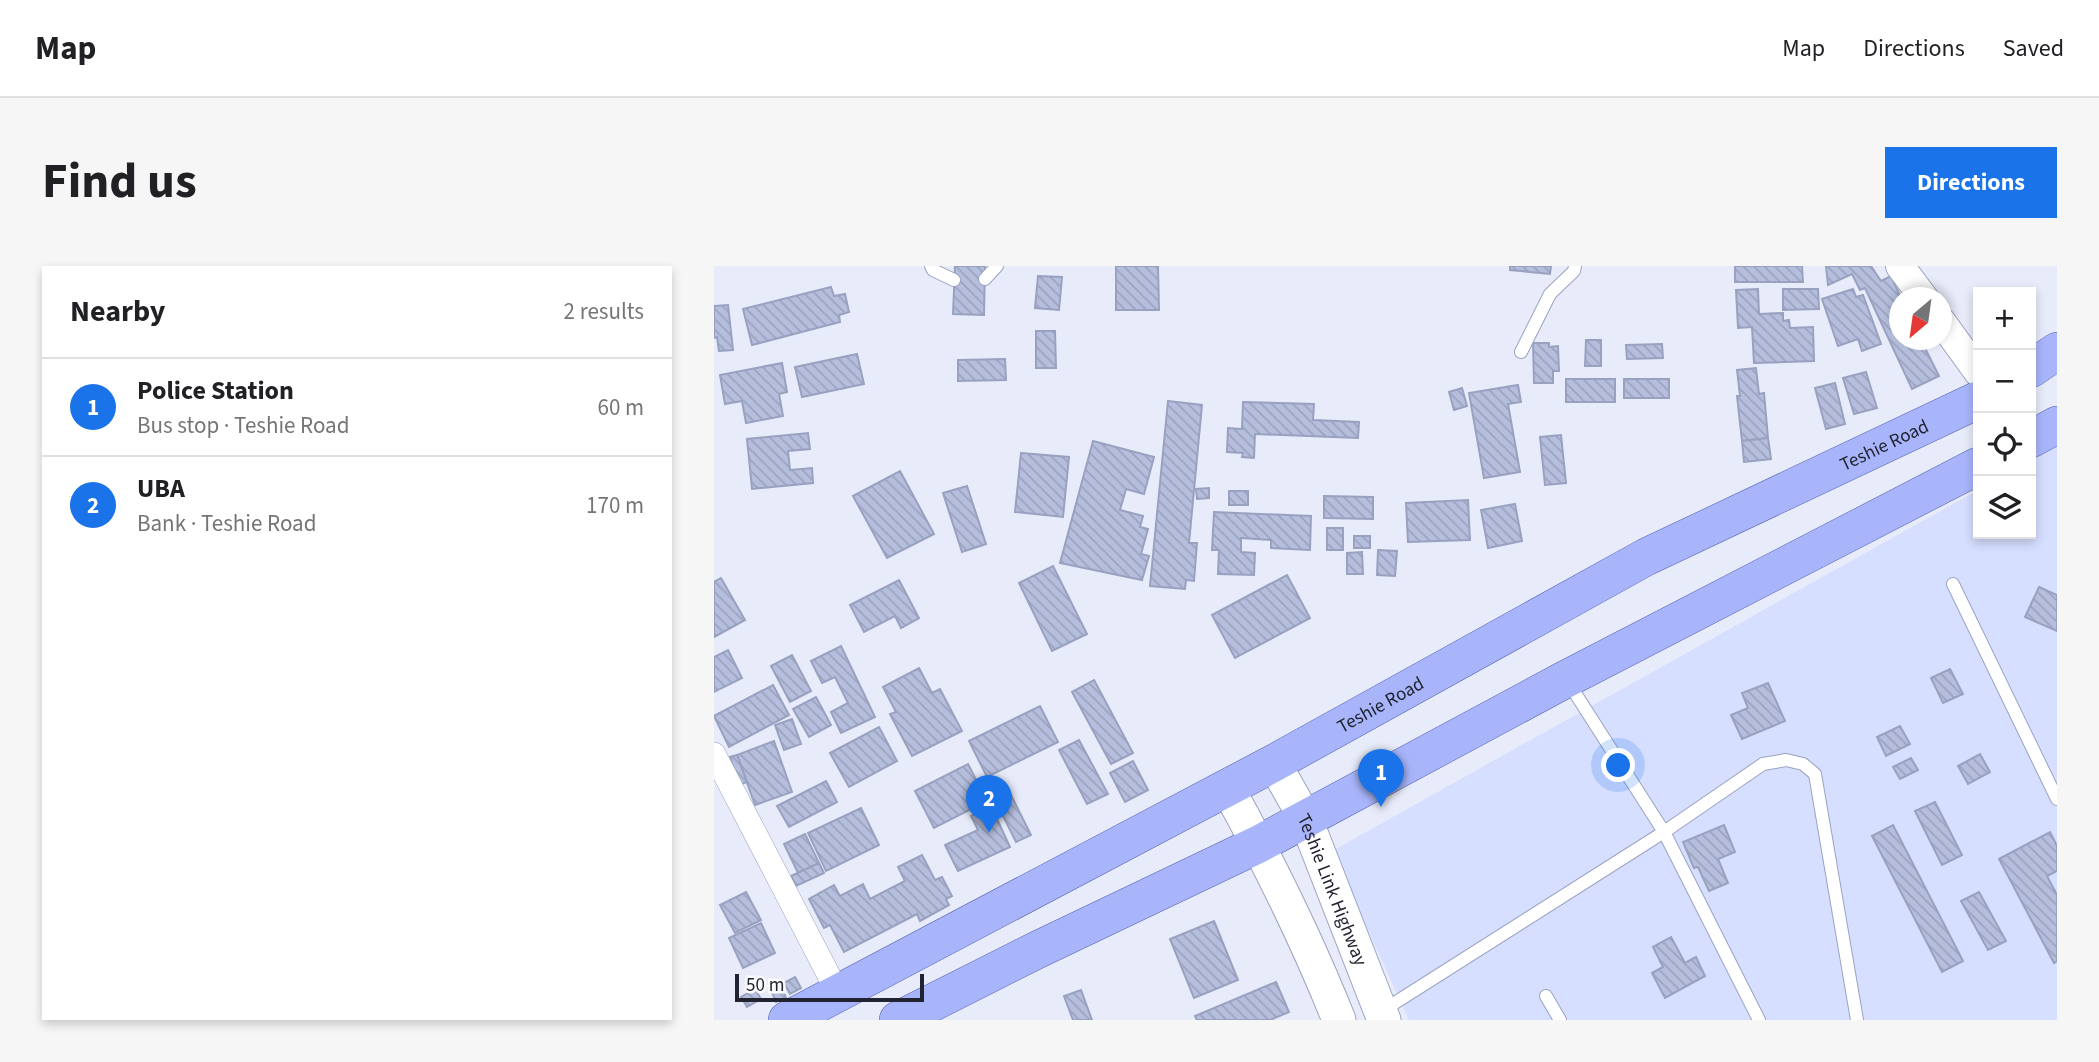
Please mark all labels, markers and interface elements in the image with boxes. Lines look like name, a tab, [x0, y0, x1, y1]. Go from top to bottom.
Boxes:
text: Map	[35, 25, 96, 72]
text: Map	[1782, 31, 1825, 66]
text: Directions	[1863, 31, 1965, 66]
text: Saved	[2003, 31, 2064, 66]
text: Find us	[42, 147, 197, 217]
button: Directions	[1885, 147, 2057, 218]
north arrow	[1889, 287, 1952, 350]
map controls	[1973, 287, 2036, 539]
button: +	[1973, 287, 2036, 350]
text: Nearby	[70, 290, 165, 333]
text: 2 results	[564, 295, 644, 328]
button: −	[1973, 350, 2036, 413]
text: Police Station	[137, 372, 294, 409]
text: 1	[87, 391, 99, 424]
text: 60 m	[597, 391, 644, 424]
text: Bus stop · Teshie Road	[137, 409, 349, 442]
street label: Teshie Road	[1836, 413, 1933, 478]
button: locate	[1973, 413, 2036, 476]
text: UBA	[137, 470, 185, 507]
button: layers	[1973, 476, 2036, 539]
text: 2	[87, 489, 99, 522]
text: 170 m	[586, 489, 644, 522]
text: Bank · Teshie Road	[137, 507, 316, 540]
street label: Teshie Road	[1333, 671, 1429, 740]
your location	[1601, 748, 1635, 782]
pin: 1	[1358, 749, 1404, 807]
pin: 2	[966, 775, 1012, 833]
street label: Teshie Link Highway	[1290, 809, 1374, 970]
scale bar	[735, 971, 924, 1003]
text: 50 m	[746, 972, 784, 999]

